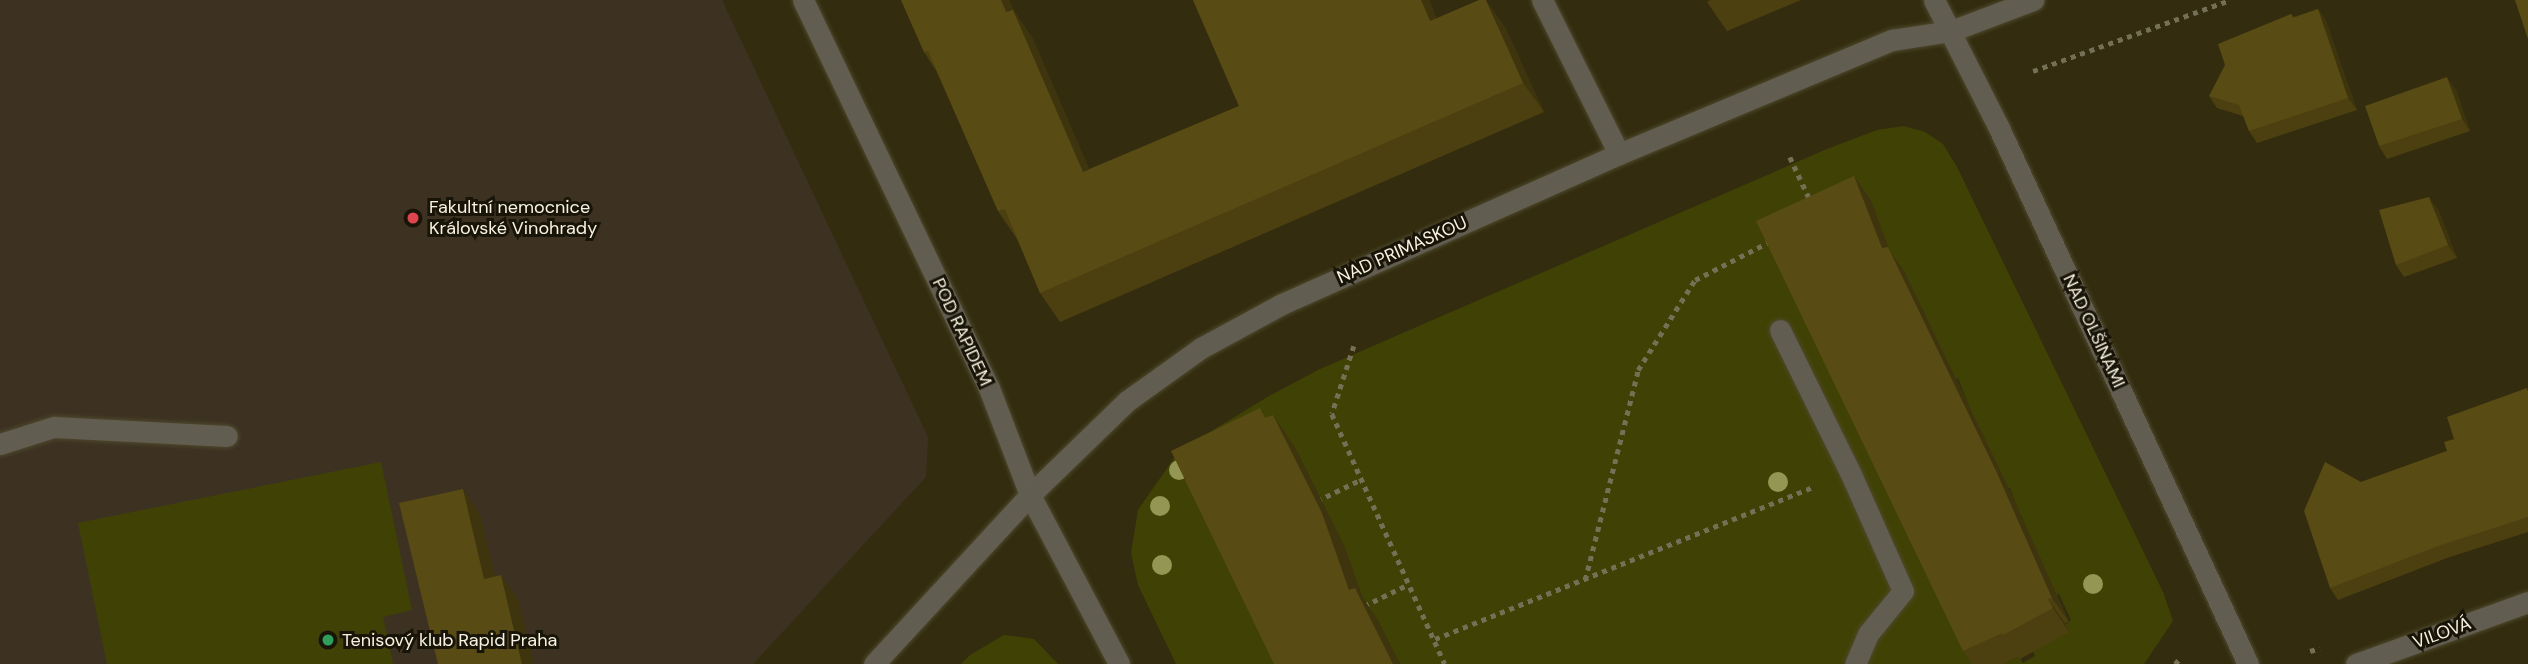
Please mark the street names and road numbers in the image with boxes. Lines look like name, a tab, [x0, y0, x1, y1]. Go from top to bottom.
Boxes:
street label: NAD PRIMASKOU	[1334, 212, 1470, 288]
street label: NAD OLŠINAMI	[2058, 271, 2130, 391]
street label: POD RAPIDEM	[928, 275, 996, 389]
street label: VILOVÁ	[2410, 613, 2474, 653]

